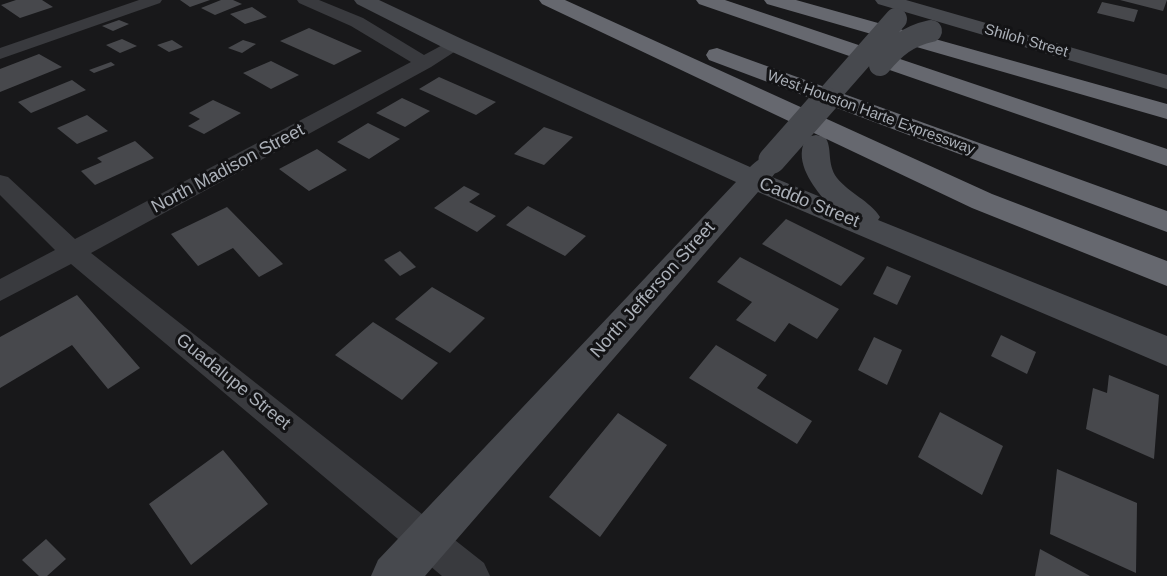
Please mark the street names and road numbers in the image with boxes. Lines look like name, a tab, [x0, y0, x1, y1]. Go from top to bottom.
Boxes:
street label: Shiloh Street	[982, 21, 1070, 61]
street label: West Houston Harte Expressway	[765, 67, 977, 159]
street label: North Madison Street	[148, 120, 308, 218]
street label: Caddo Street	[756, 173, 862, 233]
street label: North Jefferson Street	[586, 217, 720, 363]
street label: Guadalupe Street	[171, 329, 295, 435]

